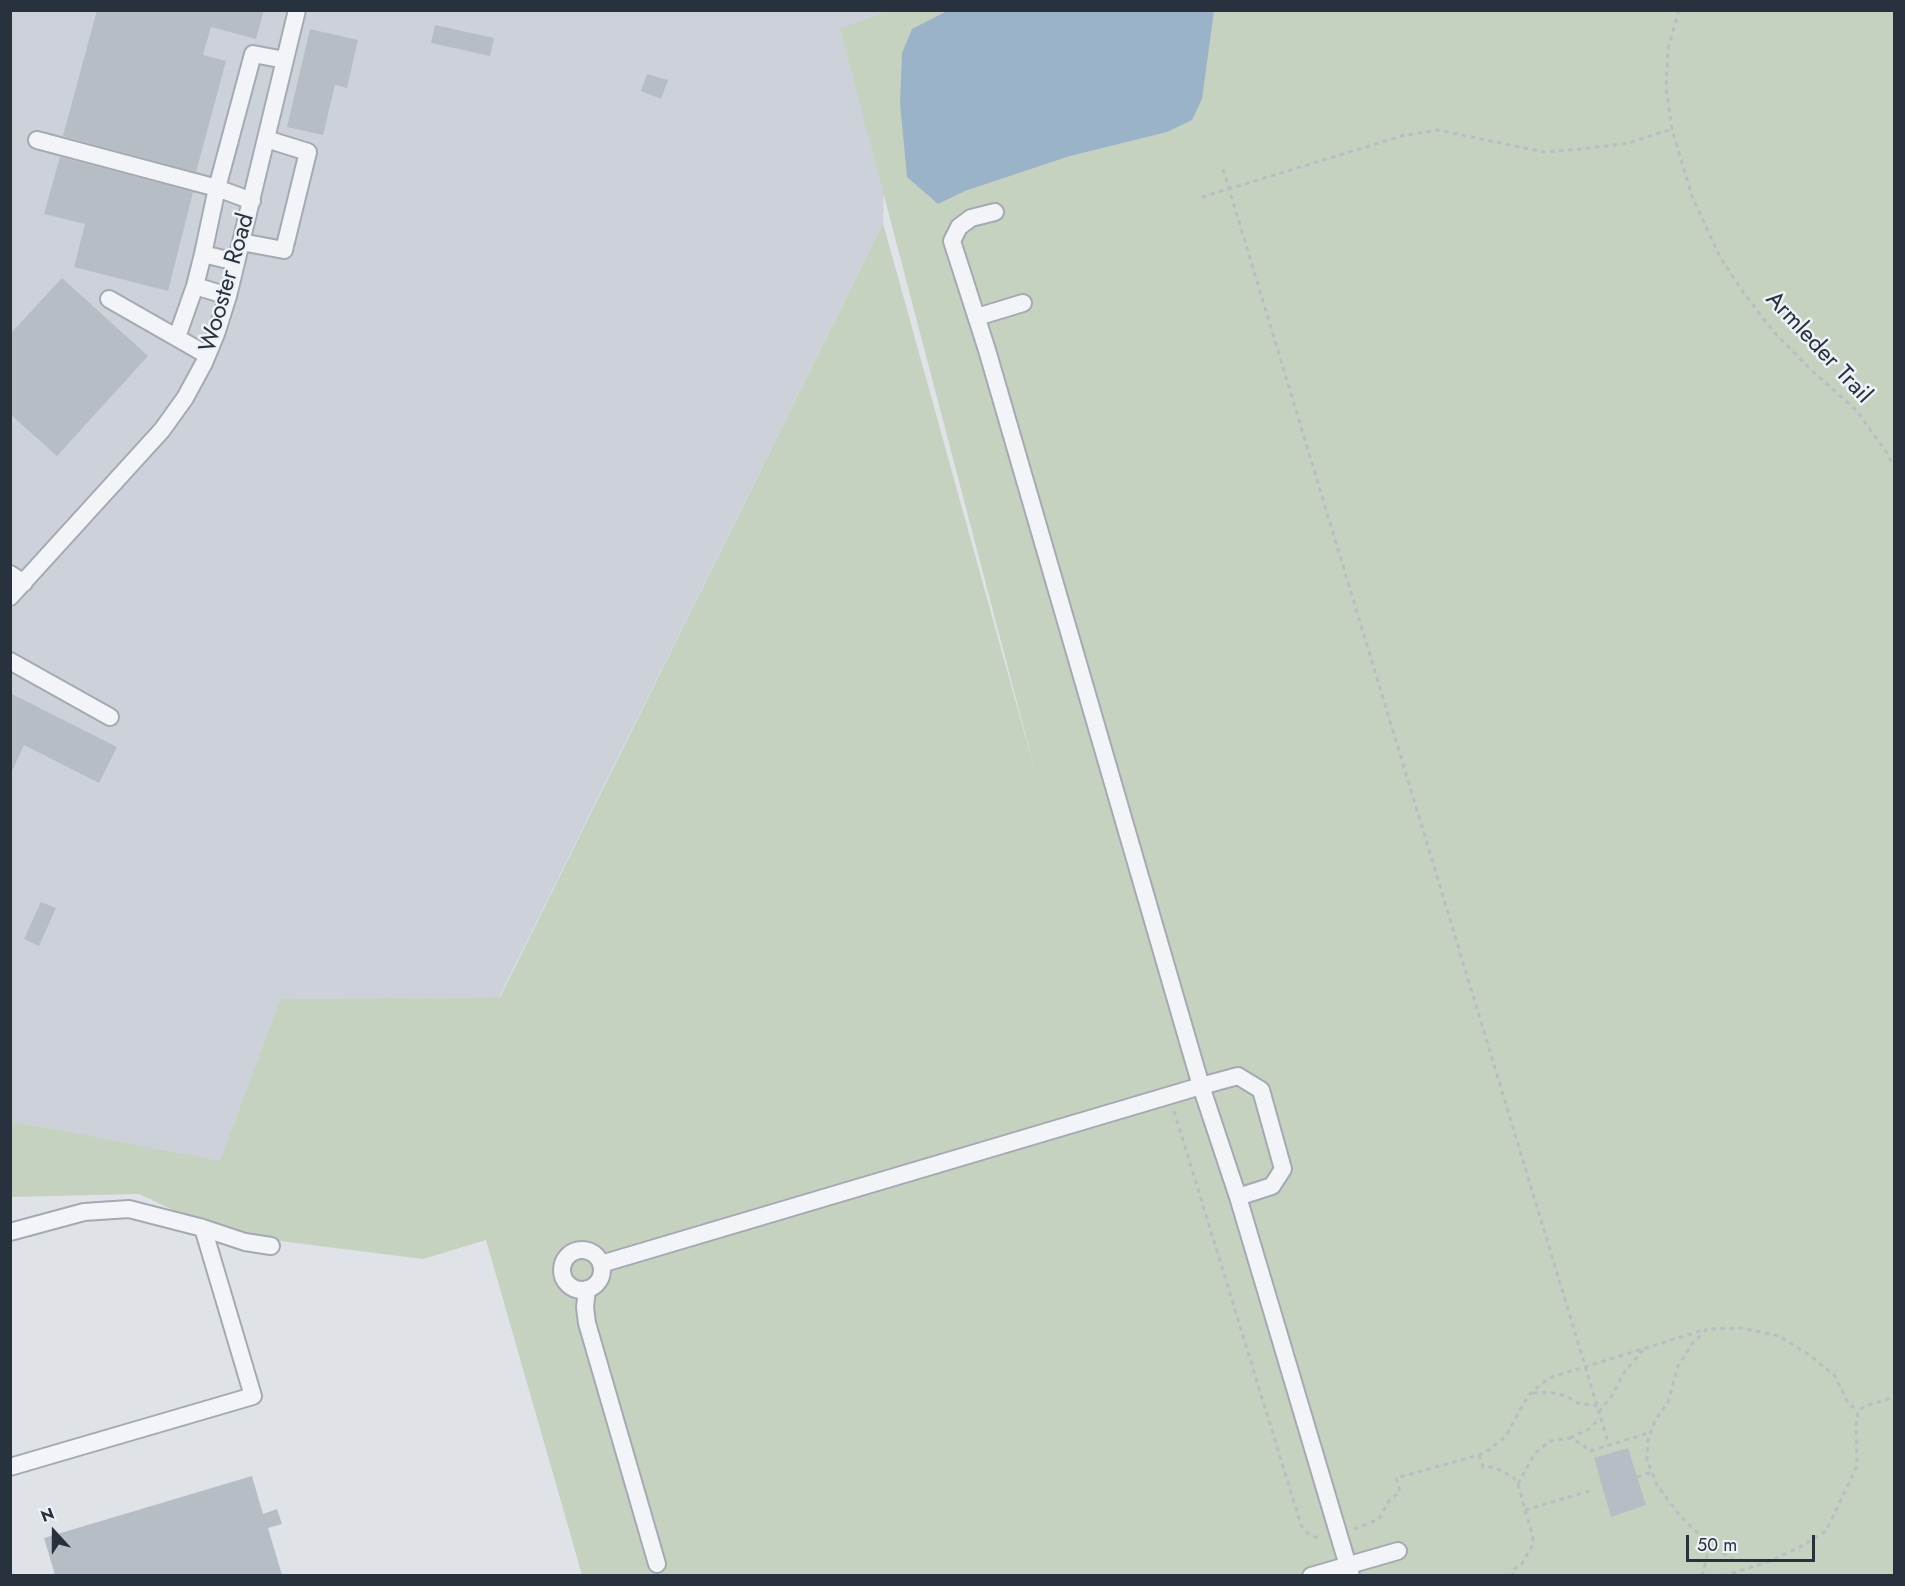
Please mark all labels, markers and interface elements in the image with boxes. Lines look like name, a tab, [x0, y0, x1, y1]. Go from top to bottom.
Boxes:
street label: Wooster Road	[194, 210, 262, 356]
street label: Armleder Trail	[1759, 286, 1877, 410]
north arrow	[24, 1502, 84, 1562]
text: N	[37, 1502, 57, 1528]
scale bar	[1689, 1523, 1818, 1561]
text: 50 m	[1697, 1532, 1737, 1558]

